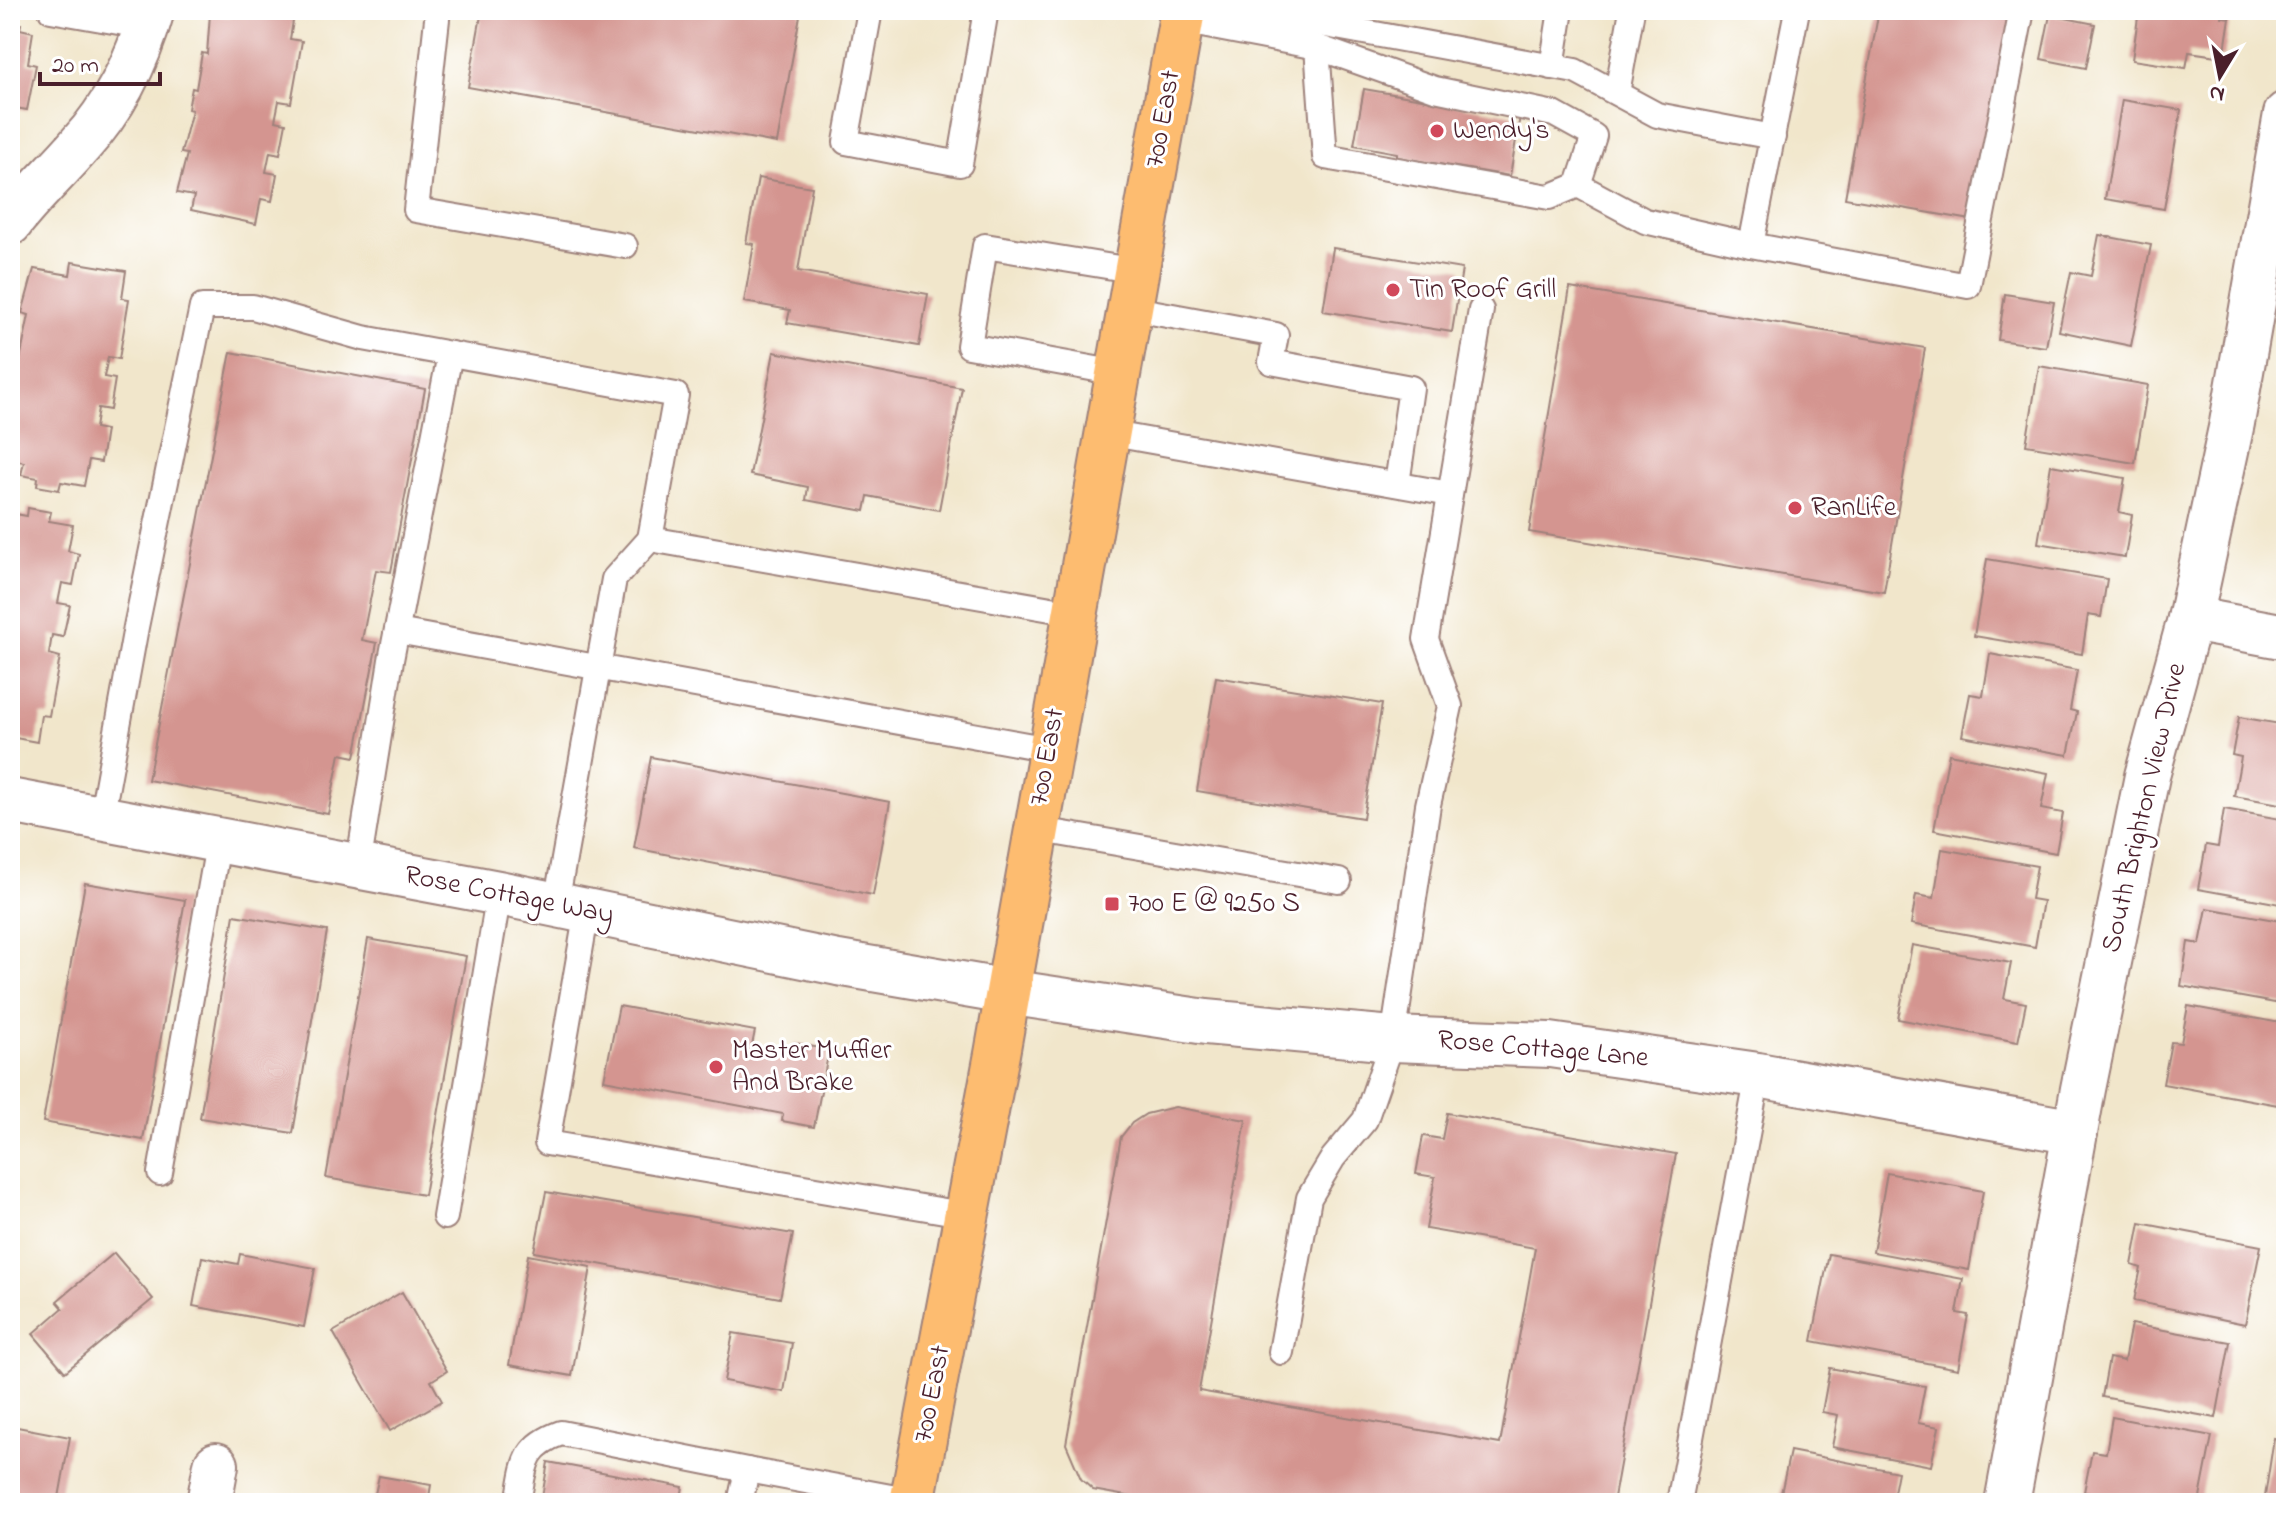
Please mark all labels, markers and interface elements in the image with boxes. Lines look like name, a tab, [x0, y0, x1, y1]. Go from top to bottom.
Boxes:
scale bar	[40, 36, 160, 86]
north arrow	[2180, 36, 2260, 116]
text: 20 m	[52, 49, 99, 84]
street label: 700 East	[1135, 67, 1193, 171]
text: N	[2207, 76, 2227, 110]
place label: Wendy's	[1453, 111, 1550, 152]
marker: Wendy's	[1428, 122, 1446, 140]
place label: Tin Roof Grill	[1409, 270, 1556, 311]
marker: Tin Roof Grill	[1384, 281, 1402, 299]
place label: RanLife	[1811, 488, 1897, 529]
marker: RanLife	[1786, 499, 1804, 517]
street label: South Brighton View Drive	[2092, 659, 2198, 957]
street label: 700 East	[1019, 705, 1077, 809]
street label: Rose Cottage Way	[401, 856, 617, 936]
place label: 700 E @ 9250 S	[1128, 884, 1300, 925]
marker: 700 E @ 9250 S	[1103, 895, 1121, 913]
street label: Rose Cottage Lane	[1436, 1020, 1651, 1080]
place label: Master Muffler And Brake	[732, 1031, 892, 1104]
marker: Master Muffler And Brake	[707, 1058, 725, 1076]
street label: 700 East	[903, 1342, 963, 1446]

